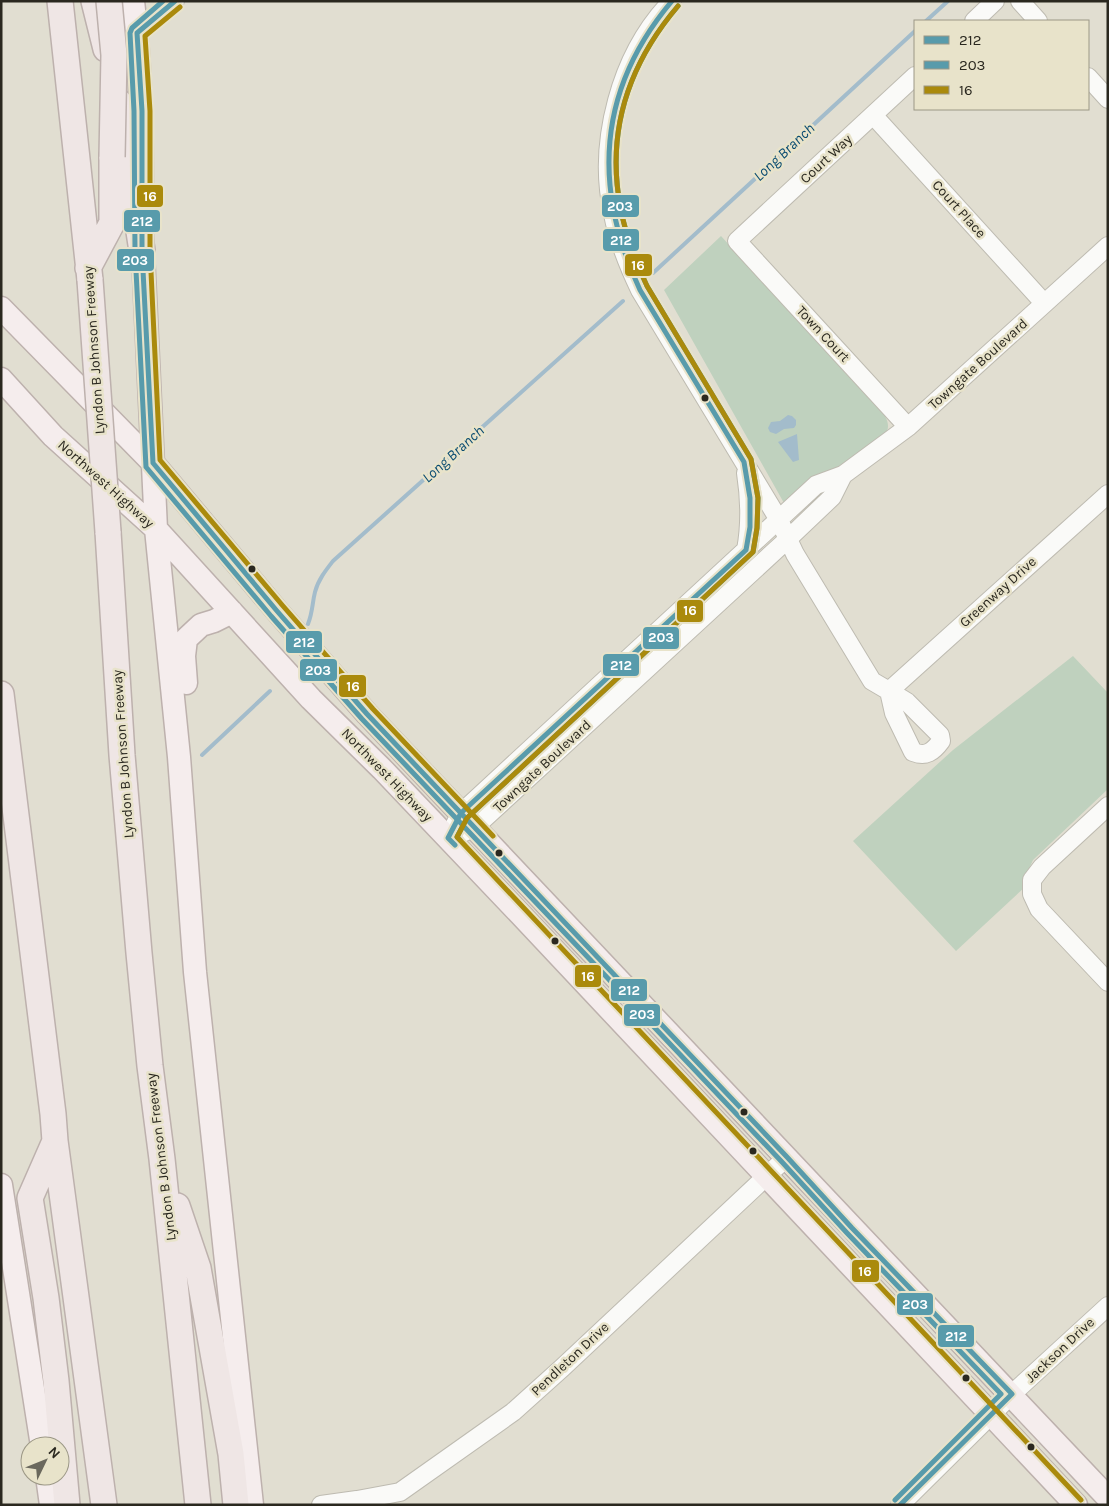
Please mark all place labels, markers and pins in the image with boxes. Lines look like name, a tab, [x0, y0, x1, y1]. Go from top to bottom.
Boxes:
unlabelled marker	[700, 393, 710, 403]
unlabelled marker	[247, 564, 257, 574]
unlabelled marker	[494, 848, 504, 858]
unlabelled marker	[550, 936, 560, 946]
unlabelled marker	[739, 1107, 749, 1117]
unlabelled marker	[748, 1146, 758, 1156]
unlabelled marker	[961, 1373, 971, 1383]
unlabelled marker	[1026, 1442, 1036, 1452]

